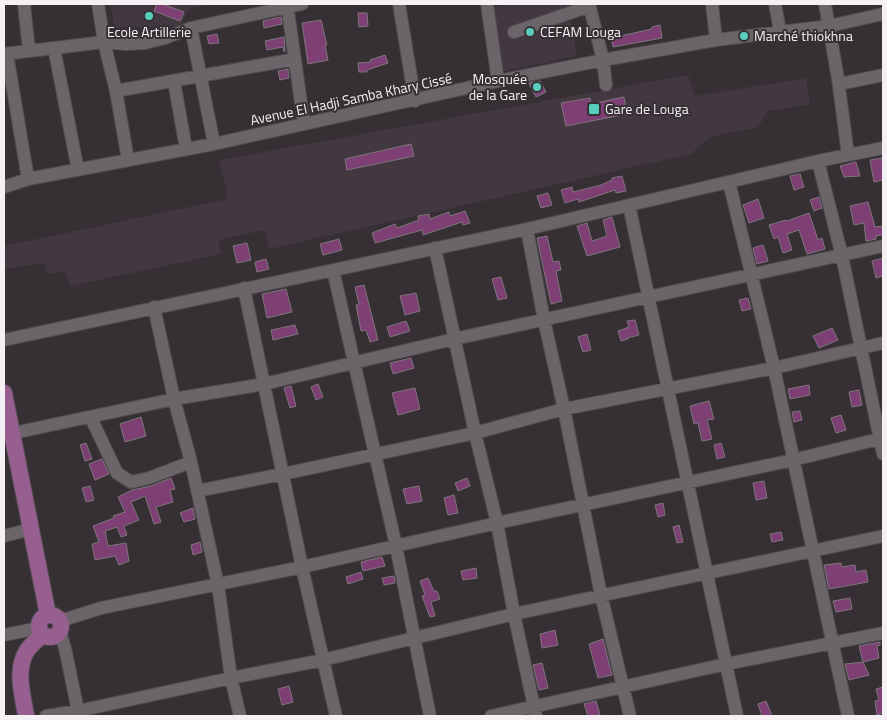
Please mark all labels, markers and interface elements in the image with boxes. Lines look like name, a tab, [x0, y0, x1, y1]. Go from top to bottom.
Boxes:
marker: Ecole Artillerie	[143, 10, 155, 22]
place label: Ecole Artillerie	[107, 21, 191, 42]
place label: CEFAM Louga	[540, 21, 621, 42]
place label: Marché thiokhna	[754, 25, 853, 46]
marker: CEFAM Louga	[524, 26, 536, 38]
marker: Marché thiokhna	[738, 30, 750, 42]
street label: Avenue El Hadji Samba Khary Cissé	[248, 67, 454, 130]
place label: Mosquée de la Gare	[469, 68, 527, 105]
marker: Mosquée de la Gare	[531, 81, 543, 93]
place label: Gare de Louga	[605, 98, 689, 119]
marker: Gare de Louga	[587, 102, 601, 116]

